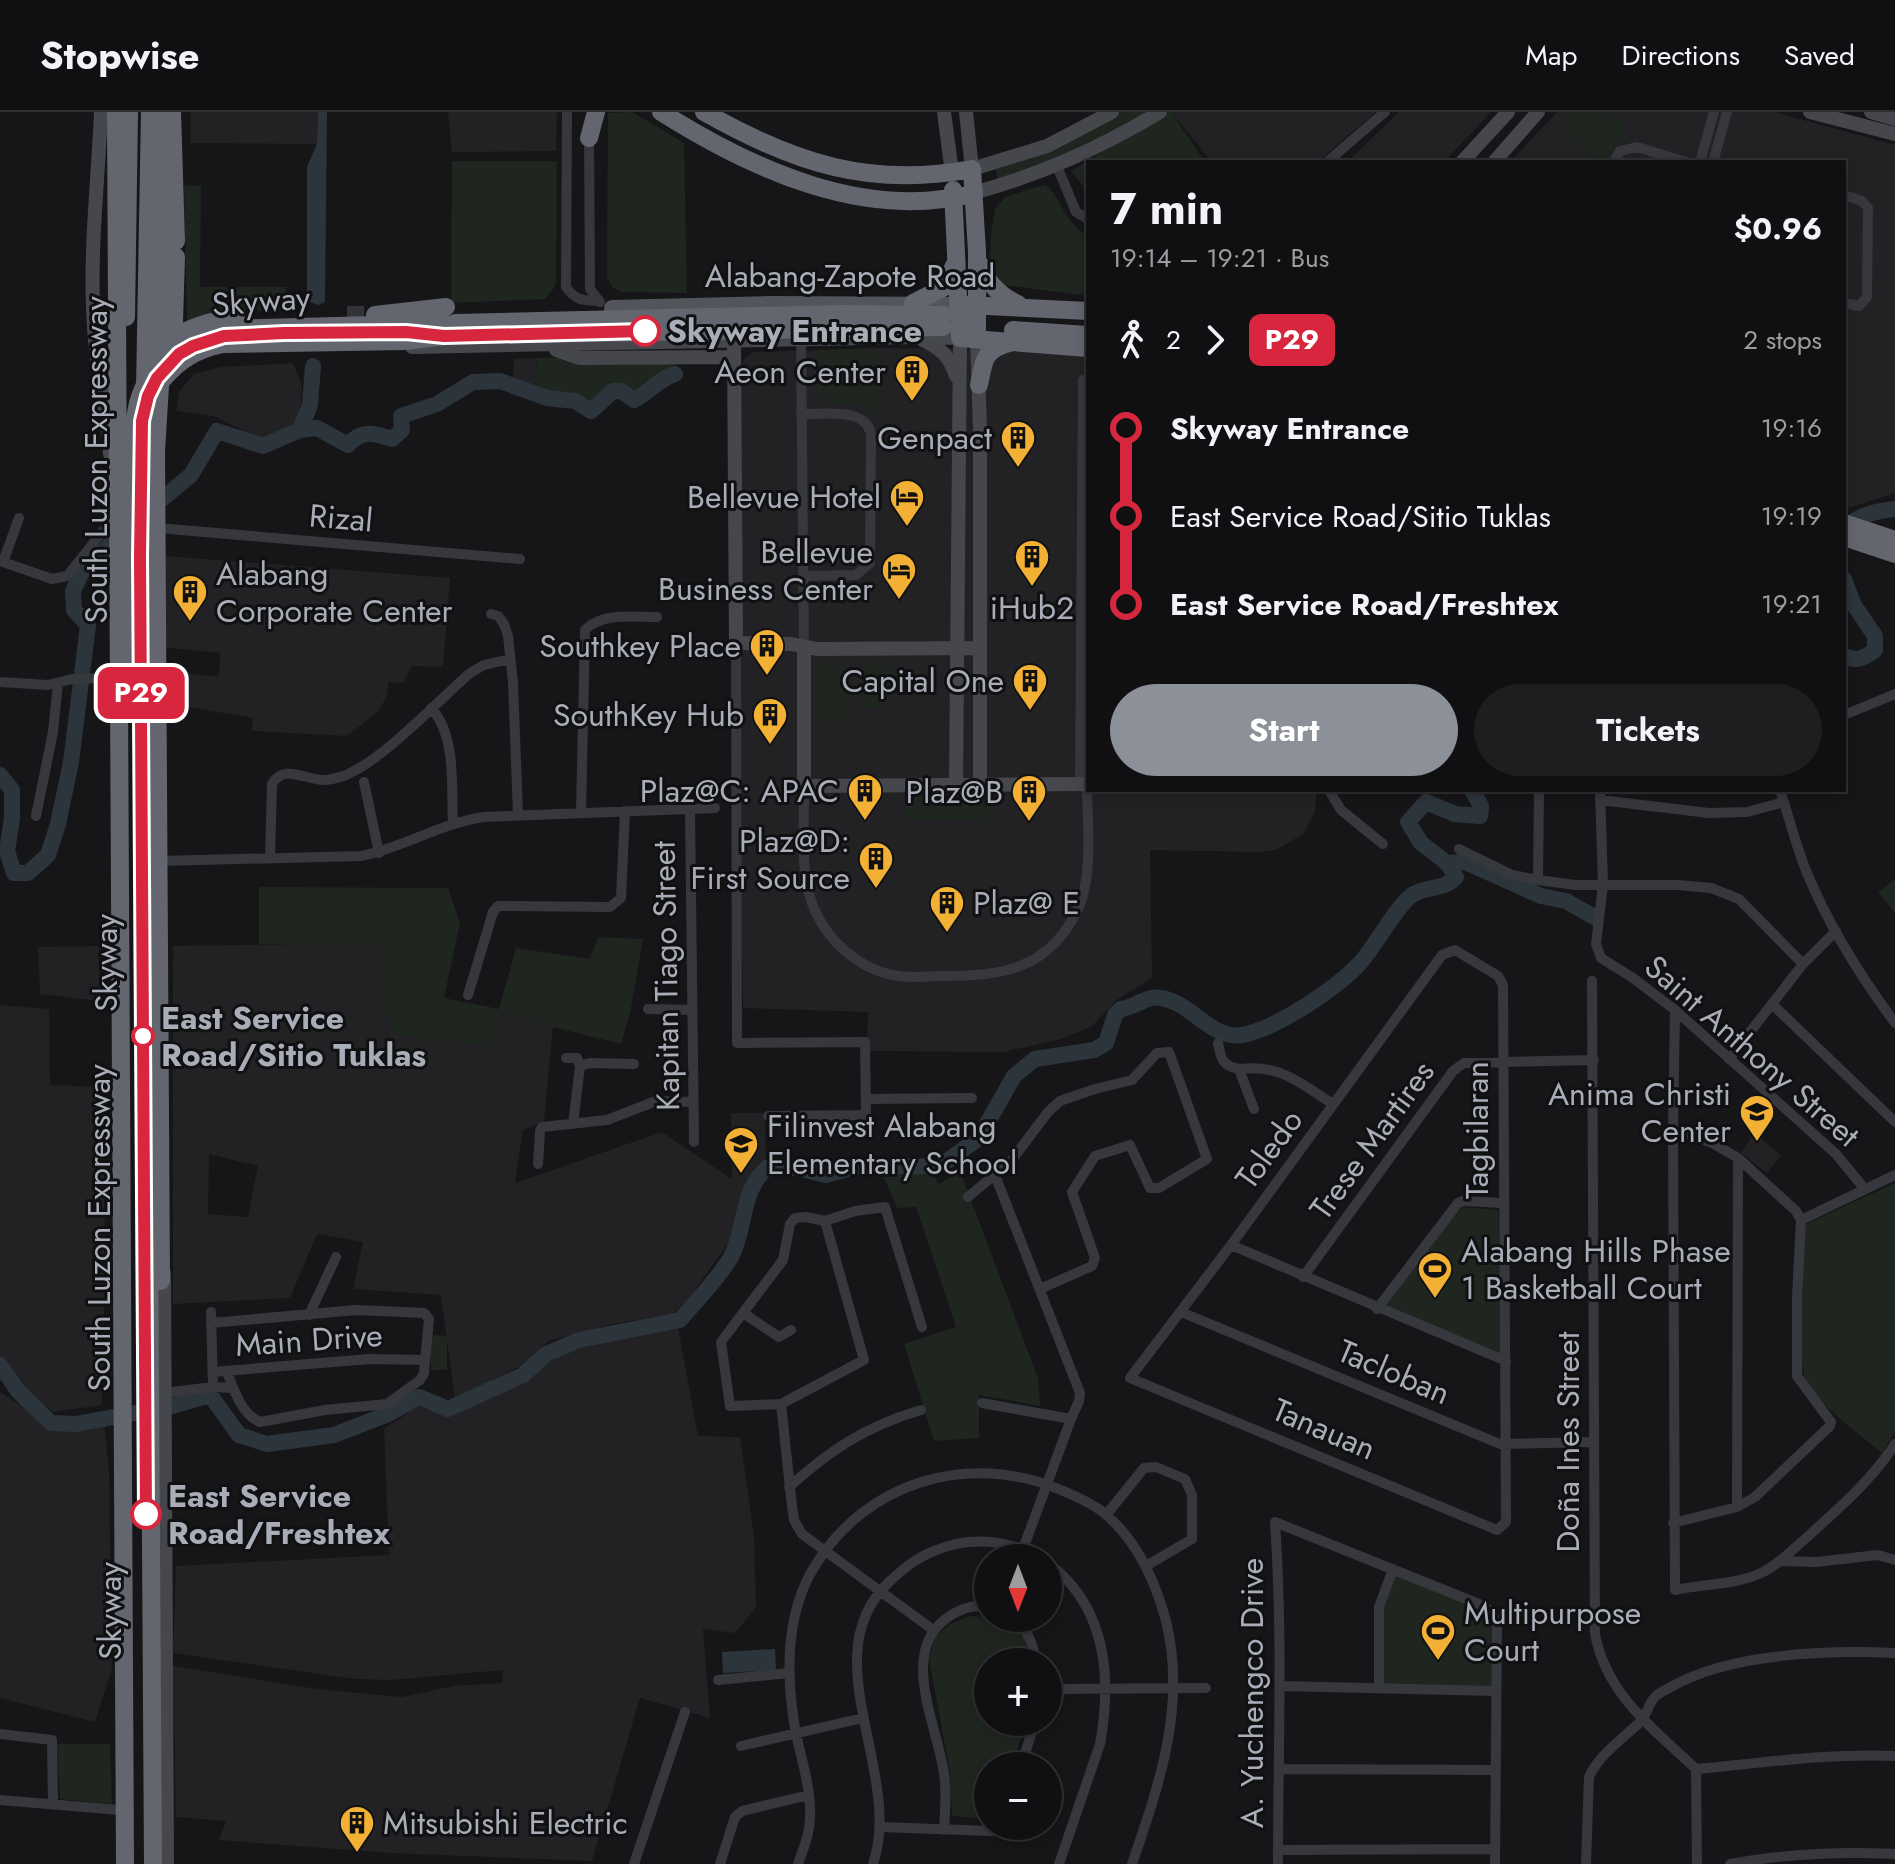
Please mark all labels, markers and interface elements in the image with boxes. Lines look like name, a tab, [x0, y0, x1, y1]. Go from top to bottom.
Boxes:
text: Stopwise	[40, 28, 200, 83]
text: Map	[1525, 35, 1577, 76]
text: Directions	[1621, 35, 1740, 76]
text: Saved	[1784, 35, 1855, 76]
text: 7 min	[1110, 177, 1223, 241]
text: $0.96	[1734, 207, 1822, 250]
text: 19:14 – 19:21 · Bus	[1110, 239, 1329, 277]
street label: Alabang-Zapote Road	[705, 253, 995, 299]
street label: Skyway	[210, 275, 313, 327]
street label: South Luzon Expressway	[73, 295, 119, 624]
place label: Skyway Entrance	[667, 308, 922, 354]
marker: Skyway Entrance	[630, 316, 660, 346]
icon: walk	[1110, 318, 1154, 362]
icon: forward	[1193, 318, 1237, 362]
text: P29	[1265, 319, 1319, 360]
text: 2	[1166, 321, 1181, 359]
text: 2 stops	[1743, 321, 1822, 359]
place label: Aeon Center	[714, 349, 886, 395]
building icon: Aeon Center	[893, 353, 931, 403]
text: Skyway Entrance	[1170, 407, 1409, 450]
text: 19:16	[1761, 409, 1822, 447]
place label: Genpact	[877, 415, 992, 461]
building icon: Genpact	[999, 419, 1037, 469]
place label: Bellevue Hotel	[687, 474, 881, 520]
hotel icon: Bellevue Hotel	[888, 478, 926, 528]
street label: Rizal	[307, 492, 375, 544]
text: East Service Road/Sitio Tuklas	[1170, 495, 1551, 538]
text: 19:19	[1761, 497, 1822, 535]
place label: Bellevue Business Center	[658, 529, 873, 612]
building icon: iHub2	[1013, 538, 1051, 588]
place label: Alabang Corporate Center	[216, 551, 453, 634]
hotel icon: Bellevue Business Center	[880, 551, 918, 601]
building icon: Alabang Corporate Center	[171, 573, 209, 623]
text: East Service Road/Freshtex	[1170, 583, 1559, 626]
place label: iHub2	[990, 585, 1074, 631]
text: 19:21	[1761, 585, 1822, 623]
place label: Southkey Place	[539, 623, 741, 669]
building icon: Southkey Place	[748, 627, 786, 677]
place label: Capital One	[842, 658, 1004, 704]
building icon: Capital One	[1011, 662, 1049, 712]
line badge: P29	[95, 667, 187, 719]
text: P29	[114, 672, 168, 713]
button: Start	[1110, 684, 1458, 776]
button: Tickets	[1474, 684, 1822, 776]
place label: SouthKey Hub	[553, 692, 744, 738]
building icon: SouthKey Hub	[751, 696, 789, 746]
place label: Plaz@C: APAC	[640, 768, 839, 814]
place label: Plaz@B	[905, 769, 1003, 815]
building icon: Plaz@C: APAC	[846, 772, 884, 822]
building icon: Plaz@B	[1010, 773, 1048, 823]
place label: Plaz@D: First Source	[690, 818, 850, 901]
street label: Kapitan Tiago Street	[641, 840, 691, 1111]
building icon: Plaz@D: First Source	[857, 840, 895, 890]
place label: Plaz@ E	[973, 880, 1080, 926]
building icon: Plaz@ E	[928, 884, 966, 934]
street label: Skyway	[83, 913, 129, 1012]
street label: Saint Anthony Street	[1634, 944, 1870, 1158]
place label: East Service Road/Sitio Tuklas	[161, 995, 426, 1078]
marker: East Service Road/Sitio Tuklas	[132, 1025, 154, 1047]
street label: Trese Martires	[1299, 1051, 1445, 1229]
street label: Tagbilaran	[1454, 1061, 1500, 1199]
street label: South Luzon Expressway	[76, 1063, 122, 1392]
place label: Anima Christi Center	[1548, 1071, 1731, 1154]
school or university icon: Anima Christi Center	[1738, 1093, 1776, 1143]
street label: Toledo	[1224, 1100, 1314, 1198]
place label: Filinvest Alabang Elementary School	[767, 1103, 1017, 1186]
school or university icon: Filinvest Alabang Elementary School	[722, 1125, 760, 1175]
place label: Alabang Hills Phase 1 Basketball Court	[1461, 1228, 1731, 1311]
sports icon: Alabang Hills Phase 1 Basketball Court	[1416, 1250, 1454, 1300]
street label: Main Drive	[234, 1312, 384, 1368]
street label: Tacloban	[1331, 1328, 1457, 1416]
street label: Doña Ines Street	[1545, 1331, 1591, 1553]
street label: Tanauan	[1265, 1387, 1383, 1471]
place label: East Service Road/Freshtex	[168, 1473, 391, 1556]
marker: East Service Road/Freshtex	[131, 1499, 161, 1529]
north arrow	[974, 1544, 1062, 1632]
map controls	[974, 1544, 1062, 1840]
street label: A. Yuchengco Drive	[1229, 1558, 1275, 1828]
street label: Skyway	[87, 1561, 133, 1660]
place label: Multipurpose Court	[1464, 1590, 1641, 1673]
sports icon: Multipurpose Court	[1419, 1612, 1457, 1662]
button: +	[974, 1648, 1062, 1736]
button: −	[974, 1752, 1062, 1840]
place label: Mitsubishi Electric	[383, 1800, 628, 1846]
building icon: Mitsubishi Electric	[338, 1804, 376, 1854]

